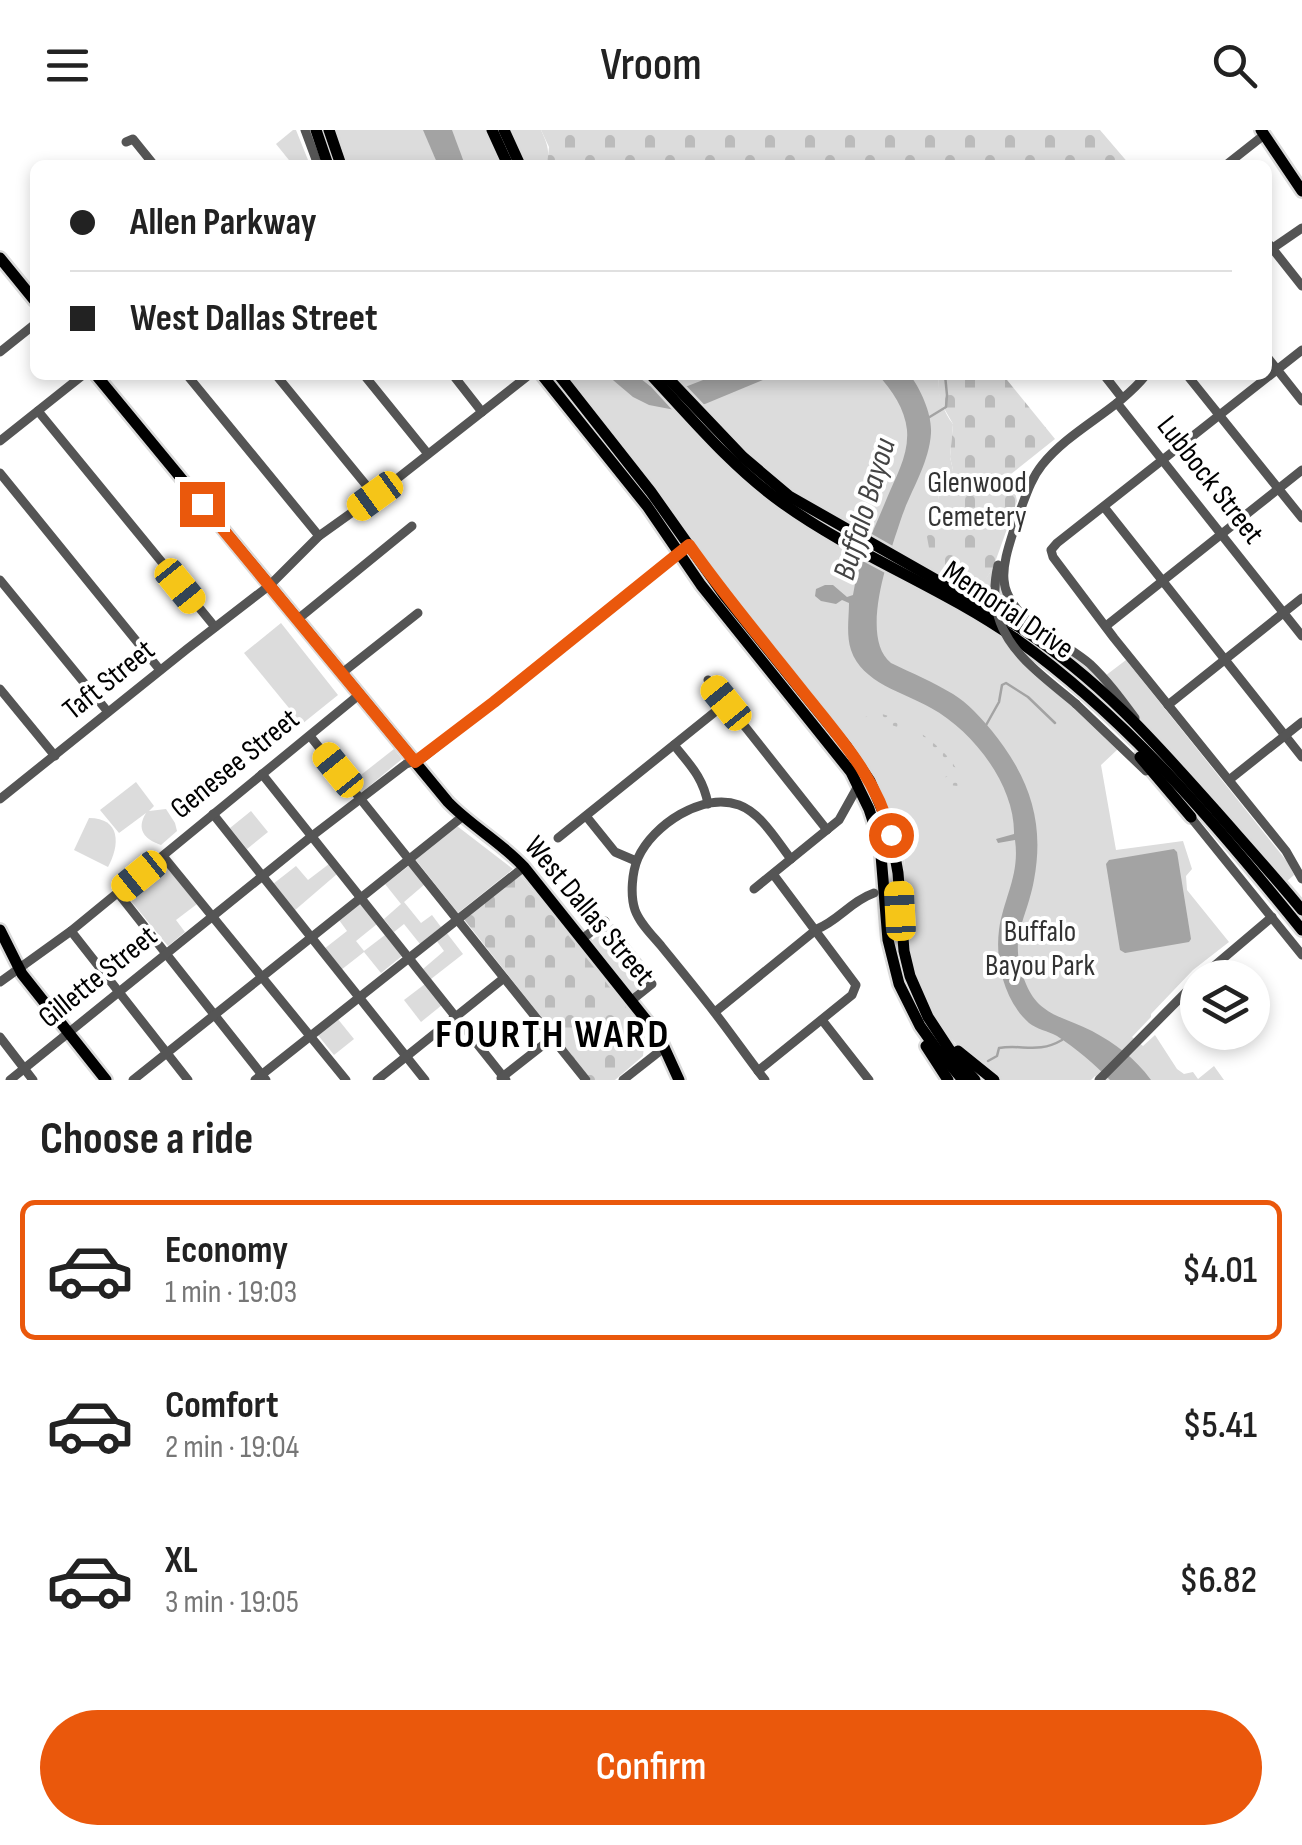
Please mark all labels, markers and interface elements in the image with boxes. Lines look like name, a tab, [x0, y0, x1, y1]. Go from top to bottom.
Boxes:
icon: menu	[40, 38, 95, 93]
text: Vroom	[600, 38, 702, 93]
icon: search	[1207, 38, 1262, 93]
text: Allen Parkway	[130, 200, 317, 245]
text: West Dallas Street	[130, 296, 377, 341]
street label: Lubbock Street	[1149, 409, 1271, 551]
water label: Buffalo Bayou	[825, 433, 905, 585]
park label: Glenwood Cemetery	[927, 465, 1027, 535]
car	[342, 466, 408, 526]
route end	[180, 482, 225, 527]
car	[149, 553, 211, 619]
street label: Memorial Drive	[936, 553, 1080, 667]
street label: Taft Street	[56, 632, 162, 728]
car	[695, 670, 757, 736]
street label: Genesee Street	[163, 701, 307, 827]
car	[307, 737, 369, 803]
route start	[869, 813, 914, 858]
street label: West Dallas Street	[516, 829, 662, 993]
car	[106, 845, 172, 907]
car	[883, 880, 917, 942]
park label: Buffalo Bayou Park	[985, 914, 1095, 984]
street label: Gillette Street	[32, 918, 164, 1036]
map controls	[1180, 960, 1270, 1050]
button: layers	[1180, 960, 1270, 1050]
district label: FOURTH WARD	[435, 1011, 671, 1059]
text: Choose a ride	[40, 1112, 253, 1167]
icon: car	[45, 1225, 135, 1315]
text: Economy	[165, 1228, 288, 1273]
text: $4.01	[1182, 1248, 1257, 1293]
text: 1 min · 19:03	[165, 1273, 297, 1312]
icon: car	[45, 1380, 135, 1470]
text: Comfort	[165, 1383, 279, 1428]
text: $5.41	[1182, 1403, 1257, 1448]
text: 2 min · 19:04	[165, 1428, 299, 1467]
icon: car	[45, 1535, 135, 1625]
text: XL	[165, 1538, 198, 1583]
text: $6.82	[1179, 1558, 1257, 1603]
text: 3 min · 19:05	[165, 1583, 299, 1622]
button: Confirm	[40, 1710, 1262, 1825]

